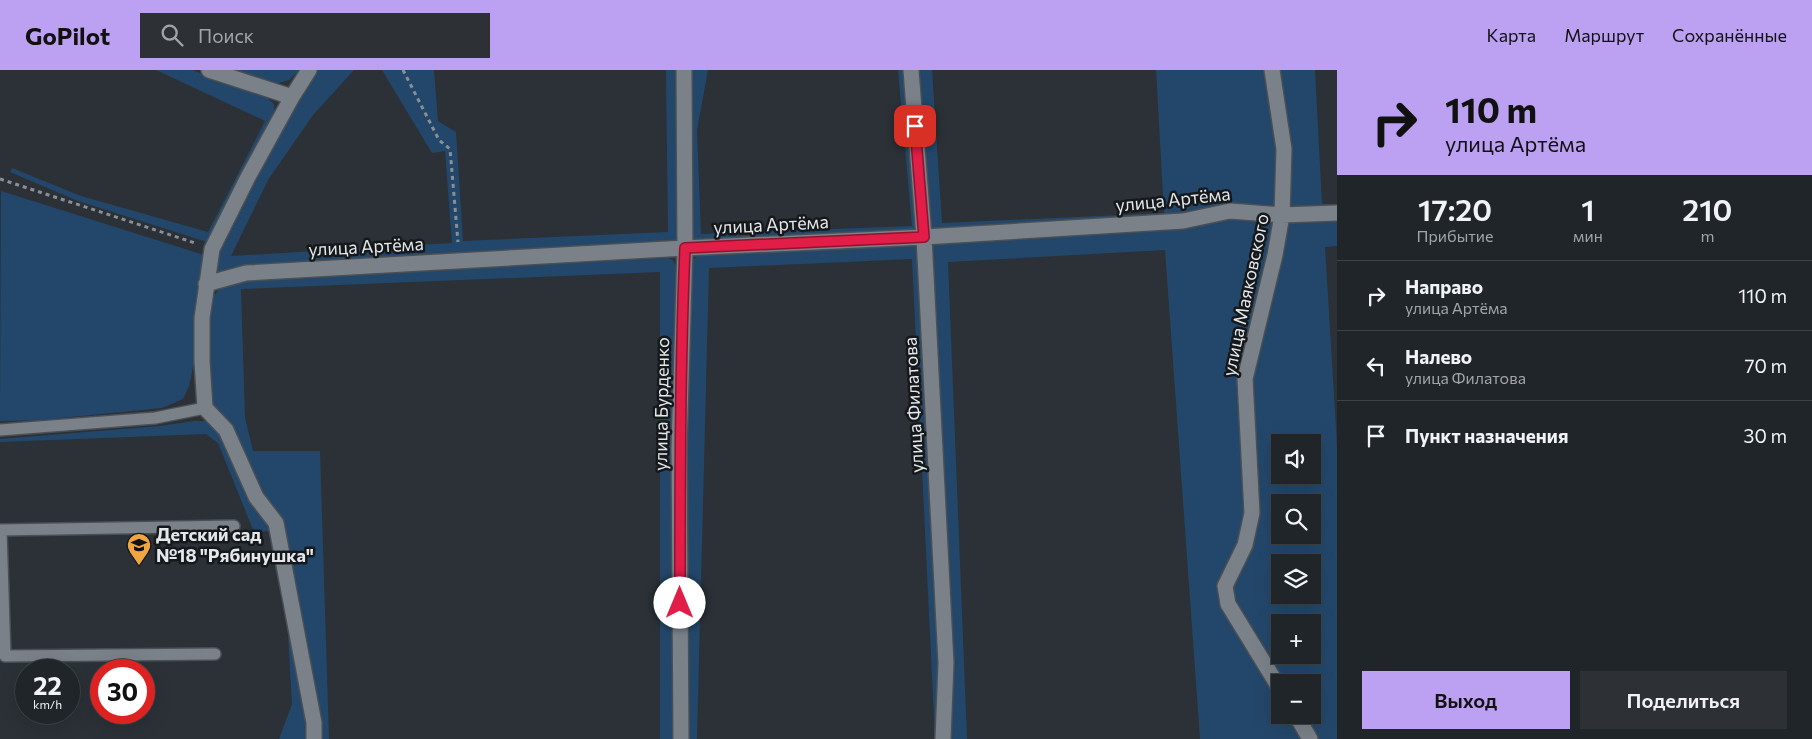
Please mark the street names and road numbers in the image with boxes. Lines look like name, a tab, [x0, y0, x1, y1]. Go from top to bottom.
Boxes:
street label: улица Артёма	[1114, 182, 1231, 216]
street label: улица Артёма	[713, 210, 829, 238]
street label: улица Маяковского	[1217, 212, 1273, 378]
street label: улица Артёма	[308, 232, 424, 260]
street label: улица Бурденко	[649, 337, 673, 471]
street label: улица Филатова	[898, 337, 928, 474]

